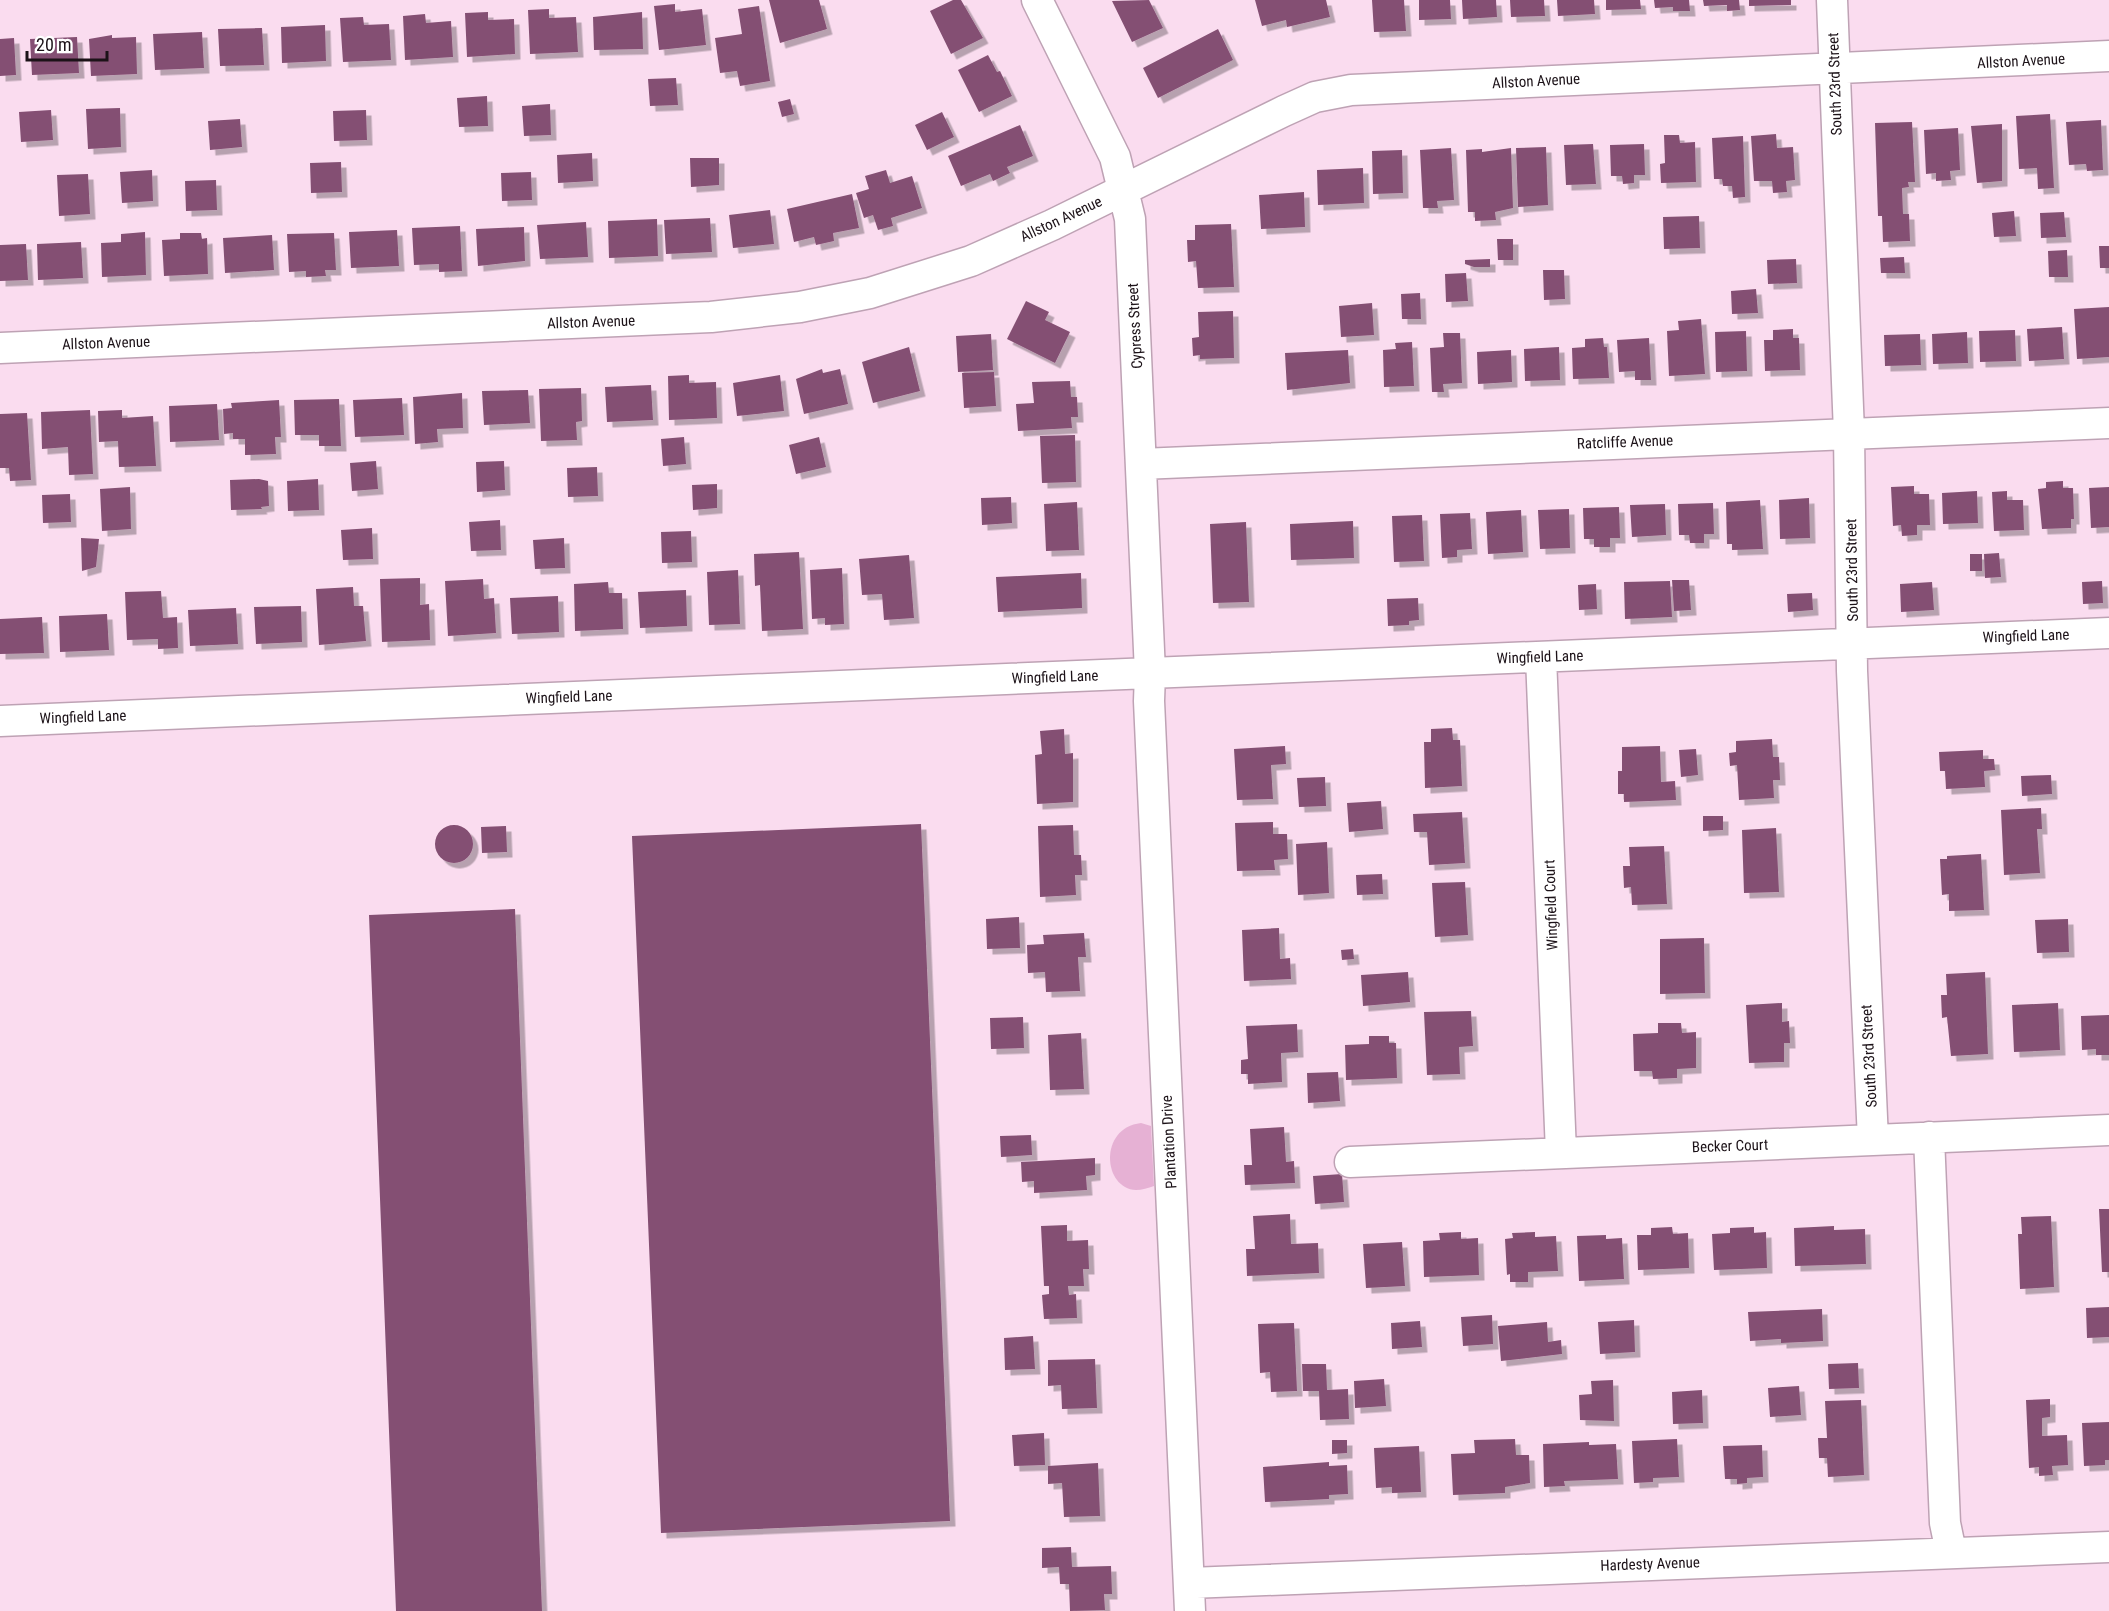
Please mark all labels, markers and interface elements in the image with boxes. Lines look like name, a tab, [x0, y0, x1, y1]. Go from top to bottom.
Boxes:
scale bar	[27, 24, 106, 62]
street label: South 23rd Street	[1824, 32, 1846, 136]
text: 20 m	[36, 34, 71, 55]
street label: Allston Avenue	[1977, 50, 2065, 72]
street label: Allston Avenue	[1492, 70, 1580, 92]
street label: Allston Avenue	[1017, 192, 1105, 246]
street label: Cypress Street	[1124, 283, 1146, 369]
street label: Allston Avenue	[547, 311, 635, 333]
street label: Allston Avenue	[62, 332, 150, 354]
street label: Ratcliffe Avenue	[1577, 431, 1673, 453]
street label: South 23rd Street	[1842, 518, 1862, 622]
street label: Wingfield Lane	[1982, 625, 2070, 647]
street label: Wingfield Lane	[1496, 646, 1584, 668]
street label: Wingfield Lane	[1011, 666, 1099, 688]
street label: Wingfield Lane	[525, 686, 613, 708]
street label: Wingfield Lane	[39, 706, 127, 728]
street label: Wingfield Court	[1540, 859, 1562, 951]
street label: South 23rd Street	[1857, 1004, 1881, 1108]
street label: Plantation Drive	[1158, 1095, 1180, 1189]
street label: Becker Court	[1691, 1136, 1769, 1156]
street label: Hardesty Avenue	[1600, 1553, 1700, 1575]

